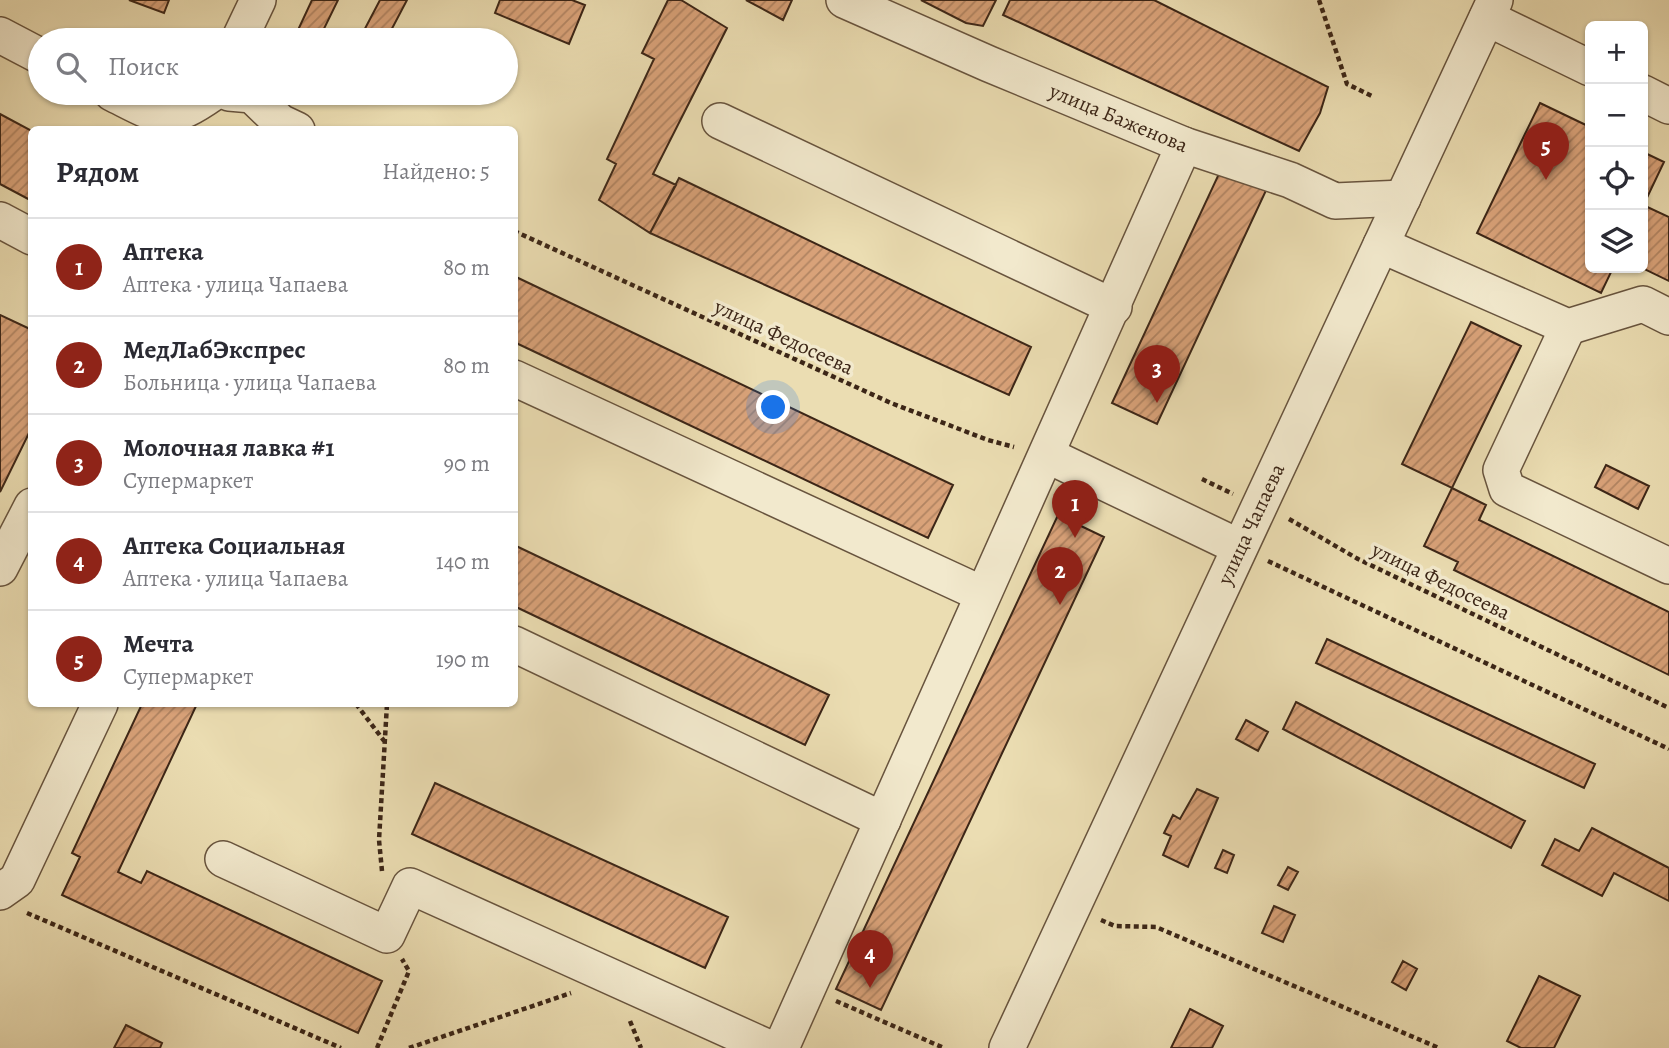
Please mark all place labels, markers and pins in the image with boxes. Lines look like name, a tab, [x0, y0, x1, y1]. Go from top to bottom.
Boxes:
pin: 5	[1523, 122, 1569, 180]
pin: 3	[1134, 345, 1180, 403]
pin: 1	[1052, 480, 1098, 538]
pin: 2	[1037, 547, 1083, 605]
pin: 4	[847, 930, 893, 988]

